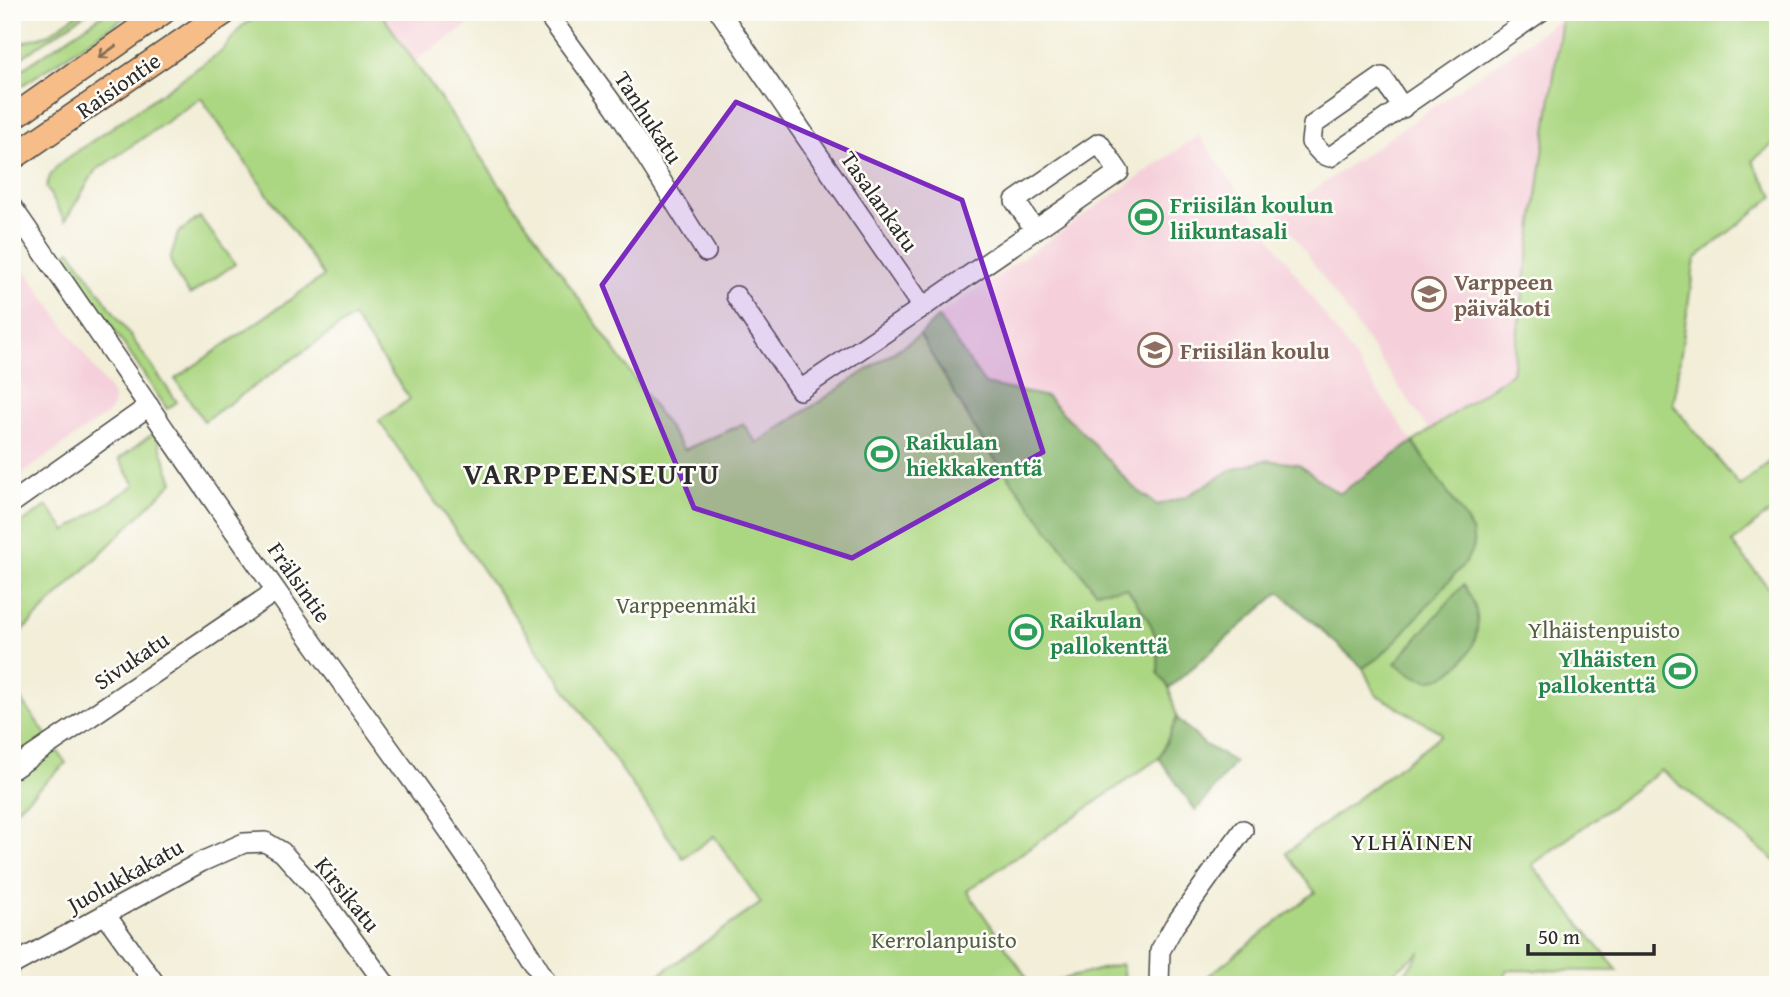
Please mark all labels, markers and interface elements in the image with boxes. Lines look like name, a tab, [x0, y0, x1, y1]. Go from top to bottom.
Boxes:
street label: Raisiontie	[69, 44, 167, 126]
one-way arrow	[98, 44, 117, 59]
street label: Tanhukatu	[607, 64, 692, 170]
street label: Tasalankatu	[833, 144, 927, 259]
place label: Friisilän koulun liikuntasali	[1170, 188, 1334, 247]
sports icon: Friisilän koulun liikuntasali	[1127, 198, 1165, 236]
place label: Varppeen päiväkoti	[1454, 265, 1553, 324]
school or university icon: Varppeen päiväkoti	[1410, 275, 1448, 313]
school or university icon: Friisilän koulu	[1136, 331, 1174, 369]
place label: Friisilän koulu	[1180, 334, 1330, 367]
place label: Raikulan hiekkakenttä	[906, 425, 1043, 484]
sports icon: Raikulan hiekkakenttä	[863, 435, 901, 473]
district label: VARPPEENSEUTU	[463, 451, 721, 495]
street label: Frälsintie	[260, 535, 340, 629]
park label: Varppeenmäki	[615, 588, 757, 621]
place label: Raikulan pallokenttä	[1050, 603, 1168, 662]
sports icon: Raikulan pallokenttä	[1007, 613, 1045, 651]
park label: Ylhäistenpuisto	[1528, 613, 1680, 646]
street label: Sivukatu	[87, 622, 176, 697]
place label: Ylhäisten pallokenttä	[1538, 642, 1656, 701]
sports icon: Ylhäisten pallokenttä	[1661, 652, 1699, 690]
district label: YLHÄINEN	[1351, 824, 1475, 859]
street label: Juolukkakatu	[59, 829, 189, 922]
street label: Kirsikatu	[307, 849, 389, 939]
scale bar	[1528, 913, 1654, 957]
text: 50 m	[1538, 921, 1580, 952]
park label: Kerrolanpuisto	[871, 923, 1017, 956]

